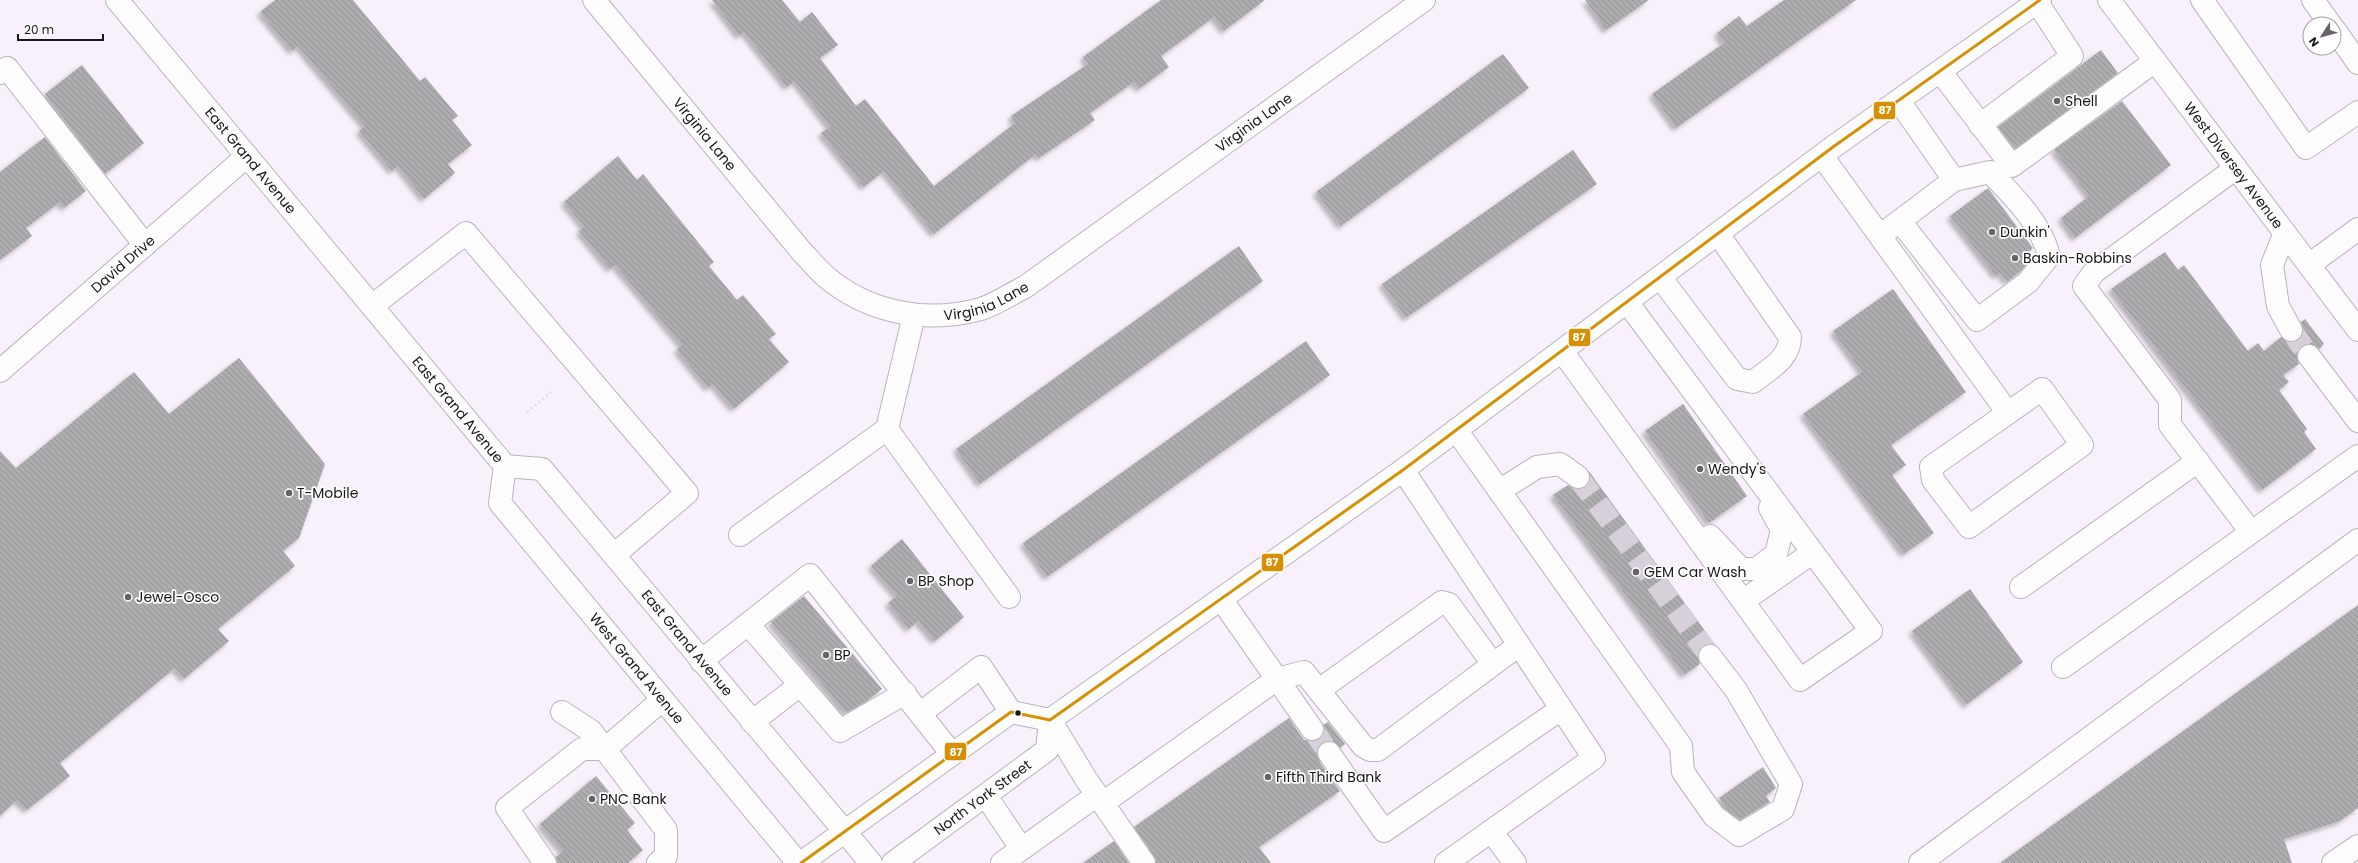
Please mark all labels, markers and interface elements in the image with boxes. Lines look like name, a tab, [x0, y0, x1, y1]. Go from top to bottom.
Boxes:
scale bar	[18, 16, 103, 42]
north arrow	[2302, 16, 2342, 56]
text: 20 m	[24, 21, 54, 38]
text: N	[2305, 34, 2323, 50]
street label: Virginia Lane	[1211, 88, 1296, 157]
place label: Shell	[2065, 91, 2098, 111]
street label: Virginia Lane	[668, 93, 741, 175]
marker: Shell	[2052, 96, 2062, 106]
street label: West Diversey Avenue	[2179, 98, 2288, 233]
line badge: 87	[1873, 101, 1896, 120]
text: 87	[1878, 102, 1892, 118]
street label: East Grand Avenue	[200, 103, 301, 218]
place label: Dunkin'	[2000, 222, 2050, 242]
marker: Dunkin'	[1987, 227, 1997, 237]
street label: David Drive	[87, 230, 160, 297]
place label: Baskin-Robbins	[2023, 248, 2132, 268]
marker: Baskin-Robbins	[2010, 253, 2020, 263]
street label: Virginia Lane	[943, 277, 1032, 325]
line badge: 87	[1568, 328, 1591, 347]
text: 87	[1572, 329, 1586, 345]
street label: East Grand Avenue	[408, 352, 509, 467]
place label: Wendy's	[1708, 459, 1766, 479]
marker: Wendy's	[1695, 464, 1705, 474]
place label: T-Mobile	[297, 483, 359, 503]
marker: T-Mobile	[284, 488, 294, 498]
line badge: 87	[1261, 553, 1284, 572]
text: 87	[1265, 554, 1279, 570]
place label: GEM Car Wash	[1644, 562, 1747, 582]
marker: GEM Car Wash	[1631, 567, 1641, 577]
place label: BP Shop	[918, 571, 974, 591]
marker: BP Shop	[905, 576, 915, 586]
street label: East Grand Avenue	[637, 585, 738, 701]
place label: Jewel-Osco	[136, 587, 219, 607]
marker: Jewel-Osco	[123, 592, 133, 602]
street label: West Grand Avenue	[585, 608, 689, 728]
place label: BP	[834, 645, 851, 665]
marker: BP	[821, 650, 831, 660]
unlabelled marker	[1013, 708, 1023, 718]
line badge: 87	[944, 742, 967, 761]
text: 87	[949, 744, 963, 760]
street label: North York Street	[930, 755, 1035, 840]
place label: Fifth Third Bank	[1276, 767, 1382, 787]
marker: Fifth Third Bank	[1263, 772, 1273, 782]
place label: PNC Bank	[600, 789, 667, 809]
marker: PNC Bank	[587, 794, 597, 804]

